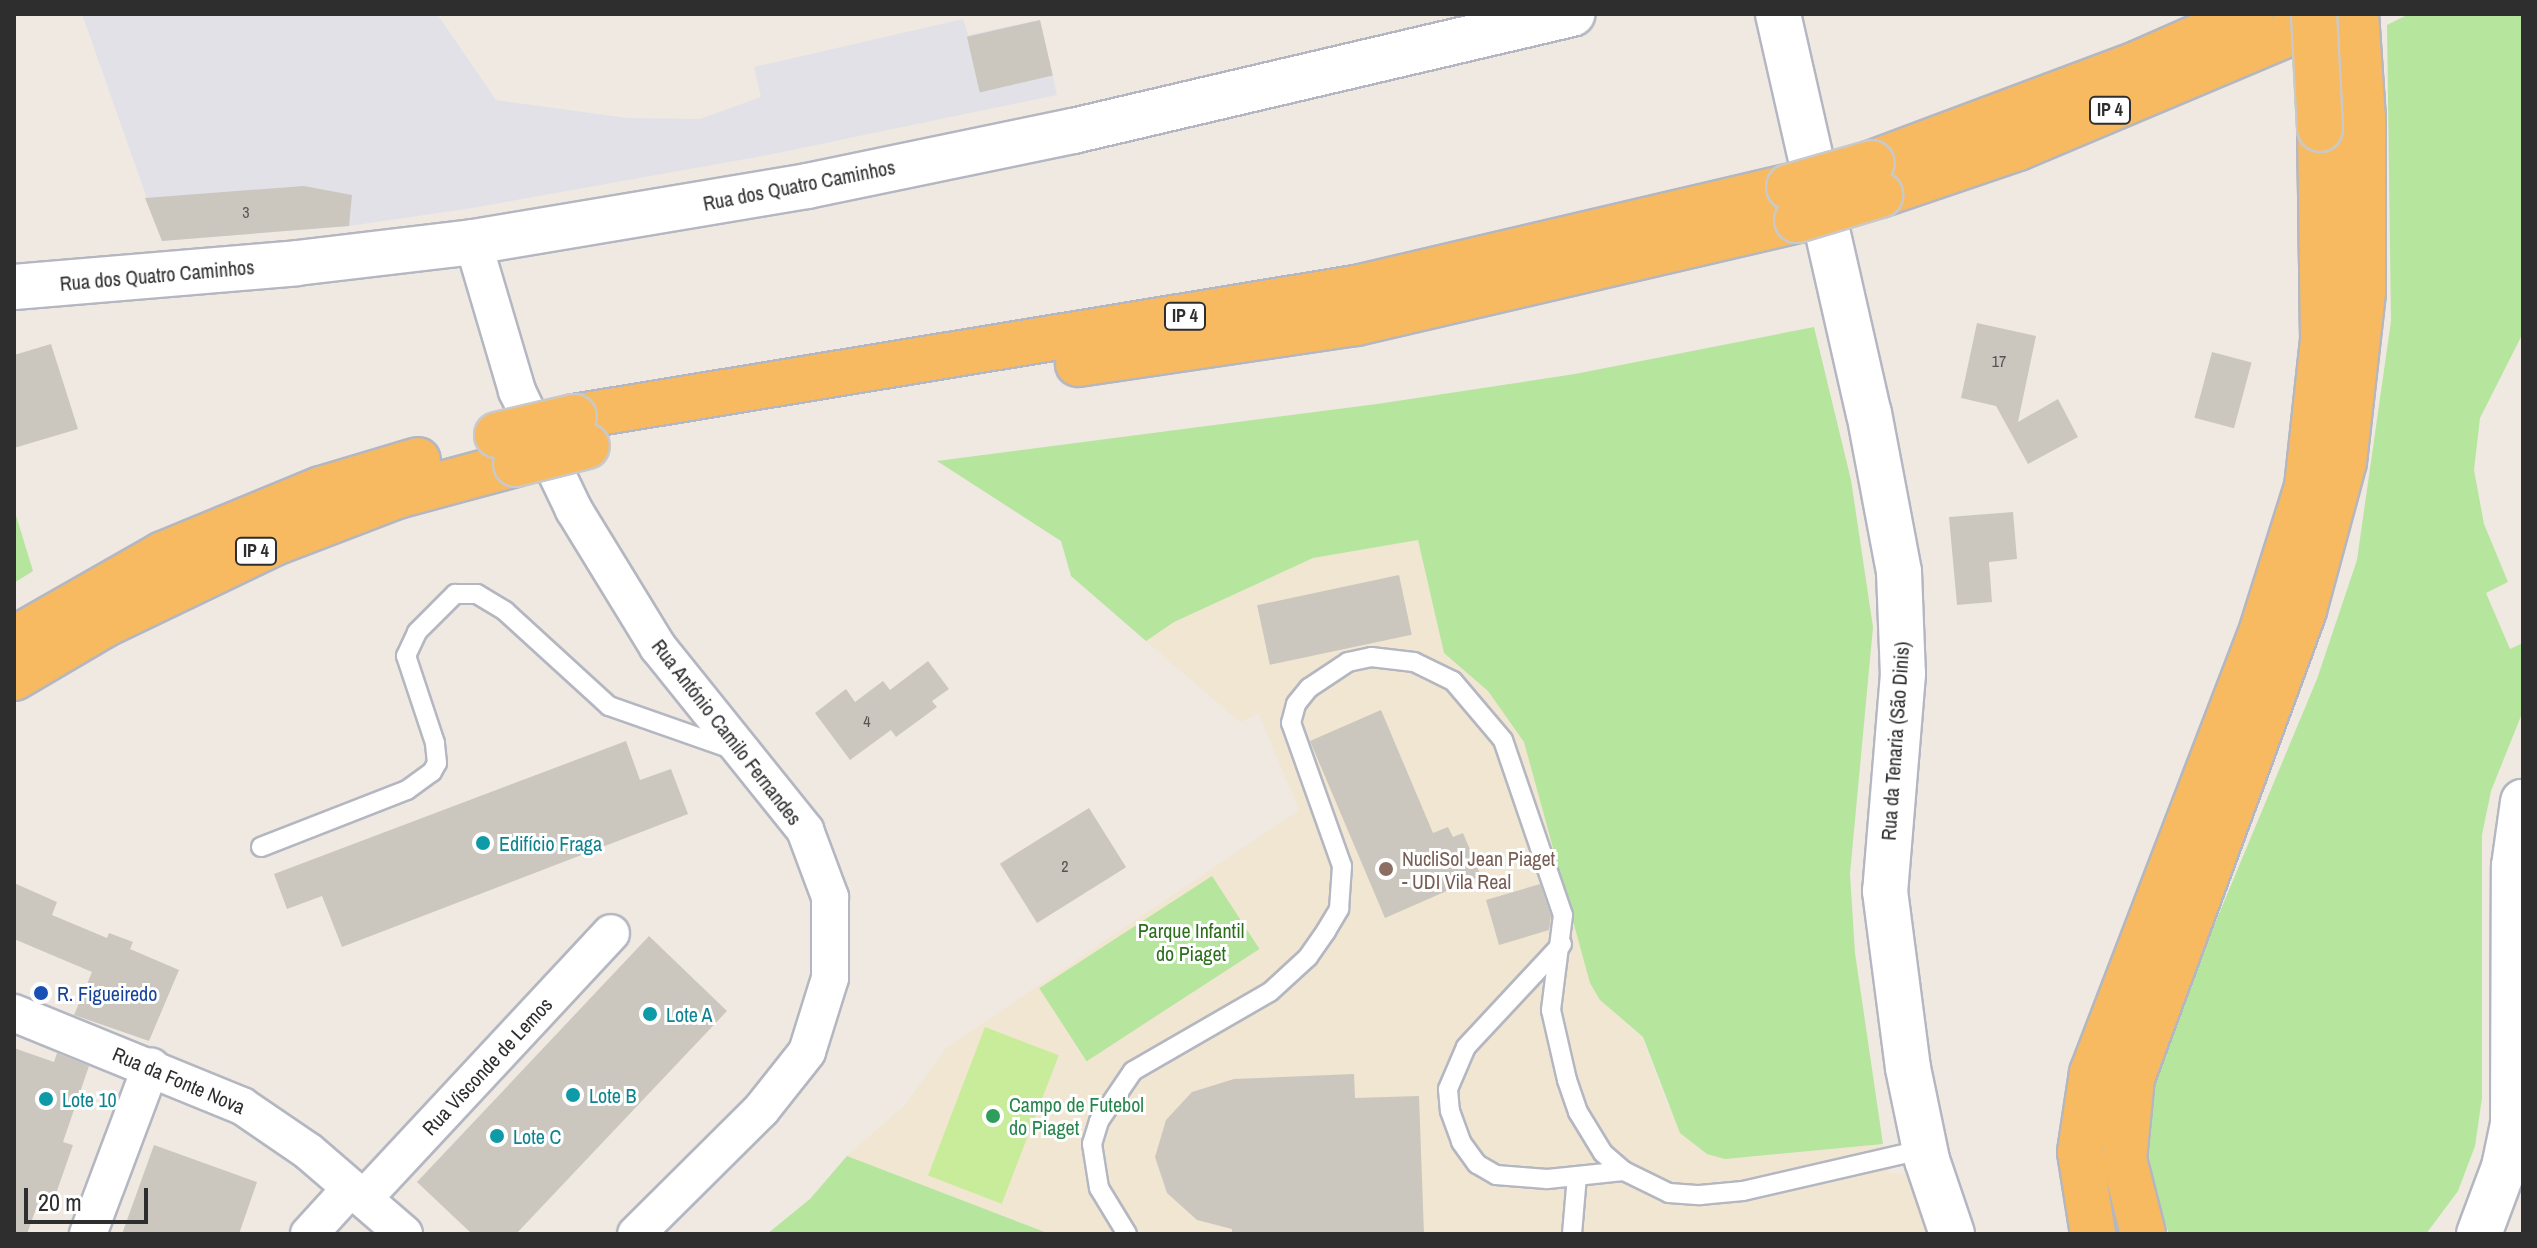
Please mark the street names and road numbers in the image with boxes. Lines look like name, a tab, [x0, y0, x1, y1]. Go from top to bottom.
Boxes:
road number: IP 4	[2088, 96, 2132, 124]
street label: Rua dos Quatro Caminhos	[701, 155, 897, 215]
street label: Rua dos Quatro Caminhos	[59, 255, 255, 295]
road number: IP 4	[1163, 302, 1207, 330]
road number: IP 4	[234, 537, 278, 565]
street label: Rua António Camilo Fernandes	[647, 634, 807, 830]
street label: Rua da Tenaria (São Dinis)	[1876, 641, 1914, 841]
street label: Rua Visconde de Lemos	[417, 992, 557, 1140]
street label: Rua da Fonte Nova	[109, 1041, 249, 1119]

